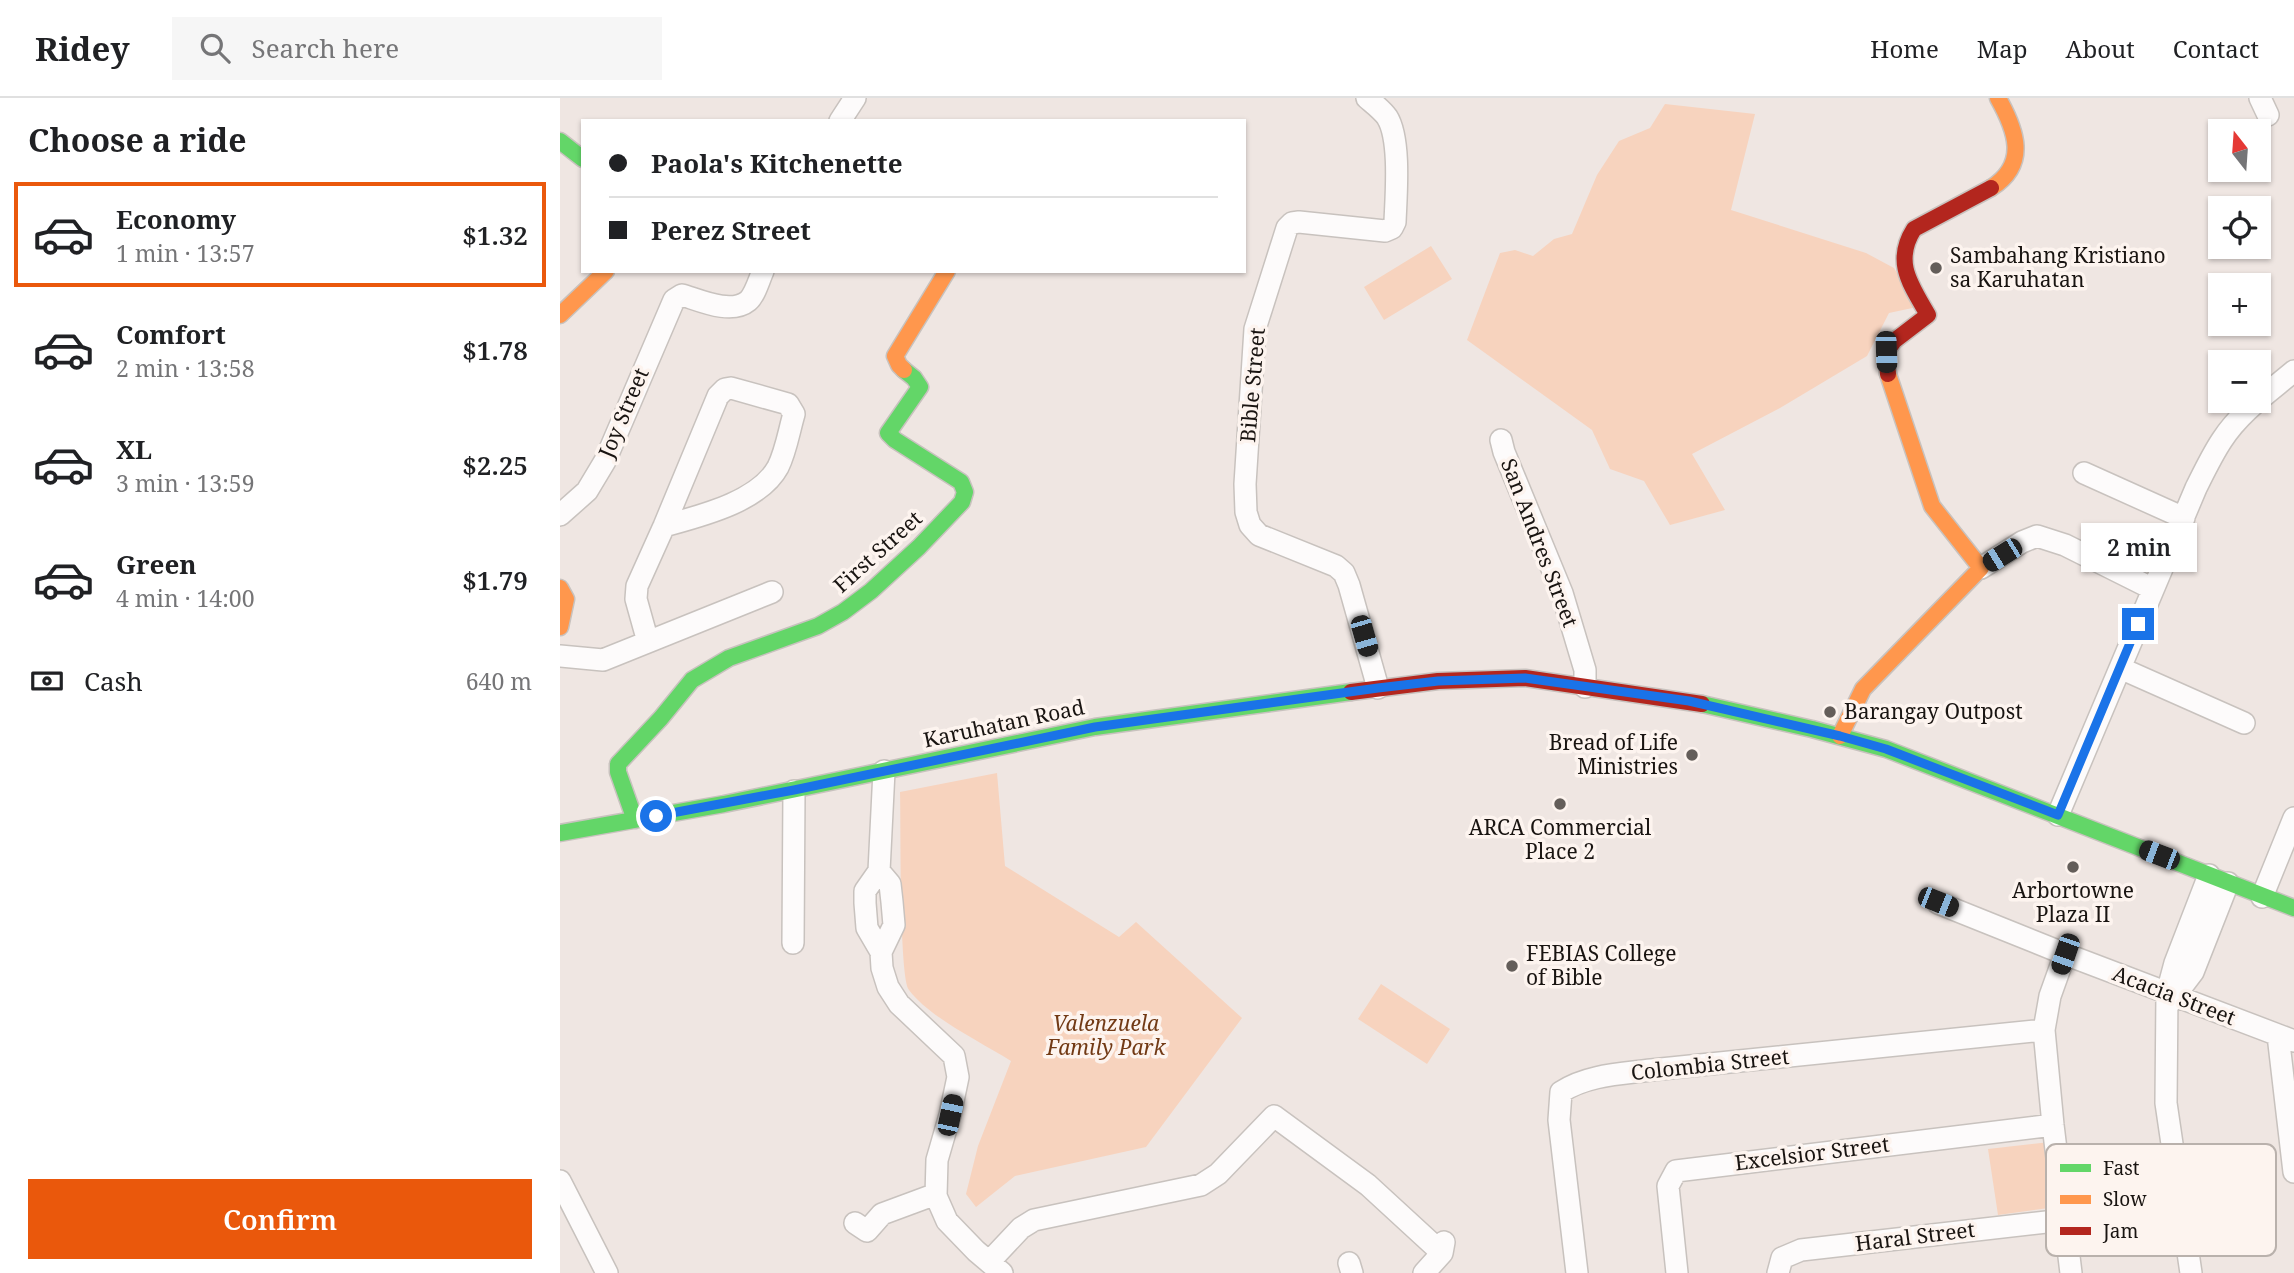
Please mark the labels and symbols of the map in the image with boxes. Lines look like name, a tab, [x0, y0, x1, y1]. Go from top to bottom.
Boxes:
north arrow	[2208, 119, 2272, 182]
place label: Sambahang Kristiano sa Karuhatan	[1950, 241, 2166, 293]
marker: Sambahang Kristiano sa Karuhatan	[1928, 260, 1944, 276]
street label: Bible Street	[1233, 326, 1271, 443]
car	[1875, 331, 1898, 373]
street label: Joy Street	[591, 363, 655, 463]
street label: San Andres Street	[1495, 454, 1585, 631]
street label: First Street	[827, 504, 928, 598]
callout: 2 min	[2080, 522, 2196, 572]
car	[1979, 535, 2026, 575]
route end	[2122, 608, 2154, 640]
car	[1349, 613, 1380, 659]
street label: Karuhatan Road	[921, 692, 1087, 754]
place label: Barangay Outpost	[1844, 697, 2023, 725]
marker: Barangay Outpost	[1822, 704, 1838, 720]
place label: Bread of Life Ministries	[1549, 728, 1678, 780]
marker: Bread of Life Ministries	[1684, 747, 1700, 763]
marker: ARCA Commercial Place 2	[1552, 796, 1568, 812]
route start	[640, 800, 672, 832]
place label: ARCA Commercial Place 2	[1469, 813, 1652, 865]
car	[2136, 838, 2183, 872]
marker: Arbortowne Plaza II	[2065, 859, 2081, 875]
place label: Arbortowne Plaza II	[2012, 876, 2134, 928]
car	[1915, 884, 1962, 920]
car	[2049, 931, 2082, 977]
place label: FEBIAS College of Bible	[1526, 939, 1676, 991]
marker: FEBIAS College of Bible	[1504, 958, 1520, 974]
street label: Acacia Street	[2109, 959, 2240, 1031]
park label: Valenzuela Family Park	[1046, 1009, 1166, 1061]
street label: Colombia Street	[1629, 1042, 1790, 1086]
car	[936, 1092, 965, 1138]
street label: Excelsior Street	[1733, 1130, 1891, 1176]
legend	[2046, 1144, 2276, 1256]
text: Fast	[2103, 1155, 2140, 1181]
text: Slow	[2103, 1186, 2147, 1212]
street label: Haral Street	[1853, 1215, 1976, 1257]
text: Jam	[2102, 1218, 2138, 1244]

